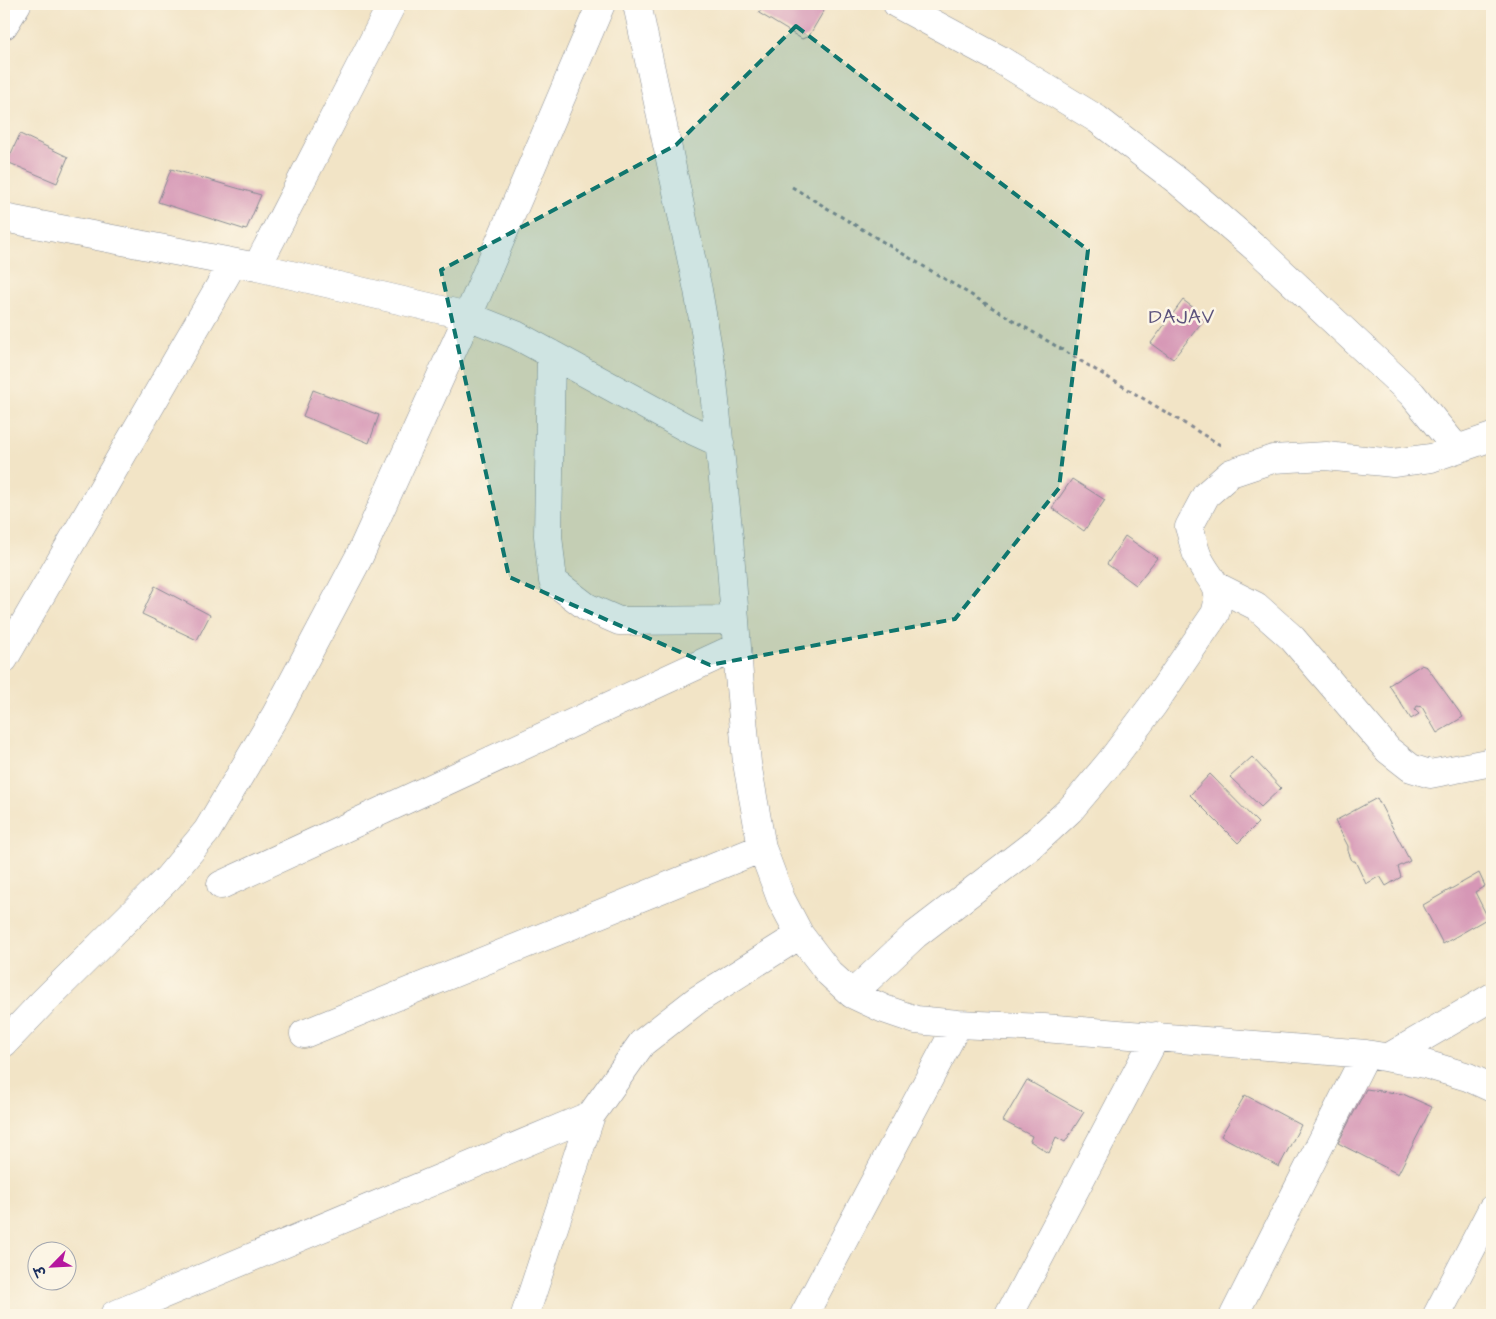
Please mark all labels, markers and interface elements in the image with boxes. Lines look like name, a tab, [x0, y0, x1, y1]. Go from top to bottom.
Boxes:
district label: DAJAV	[1149, 303, 1215, 331]
north arrow	[28, 1242, 78, 1292]
text: उ	[29, 1261, 53, 1281]

